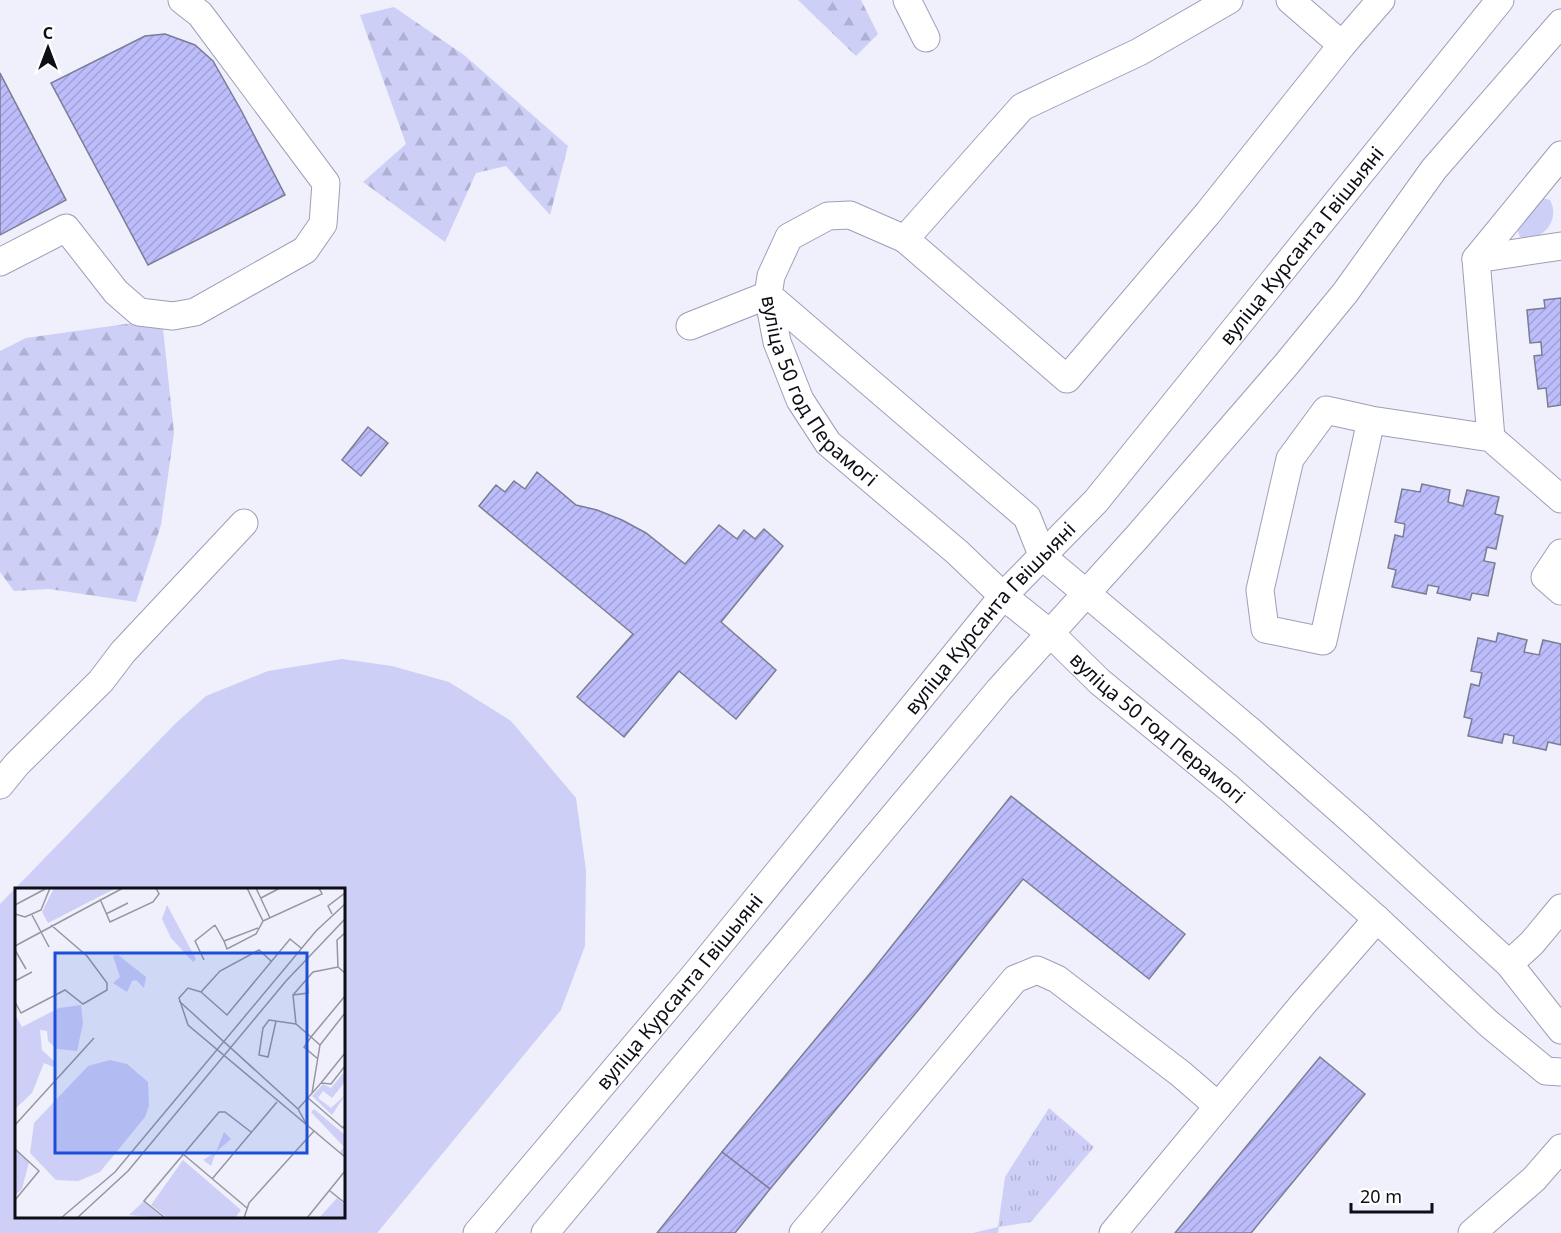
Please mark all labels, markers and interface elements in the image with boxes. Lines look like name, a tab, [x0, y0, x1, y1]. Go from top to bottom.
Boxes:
north arrow	[18, 18, 78, 78]
text: С	[43, 22, 53, 44]
street label: вуліца Курсанта Гвішыяні	[1213, 141, 1390, 350]
street label: вуліца 50 год Перамогі	[755, 293, 883, 492]
street label: вуліца Курсанта Гвішыяні	[898, 516, 1081, 720]
street label: вуліца 50 год Перамогі	[1064, 646, 1251, 809]
inset map	[15, 888, 345, 1218]
street label: вуліца Курсанта Гвішыяні	[590, 888, 769, 1095]
scale bar	[1351, 1176, 1432, 1214]
text: 20 m	[1360, 1184, 1402, 1208]

